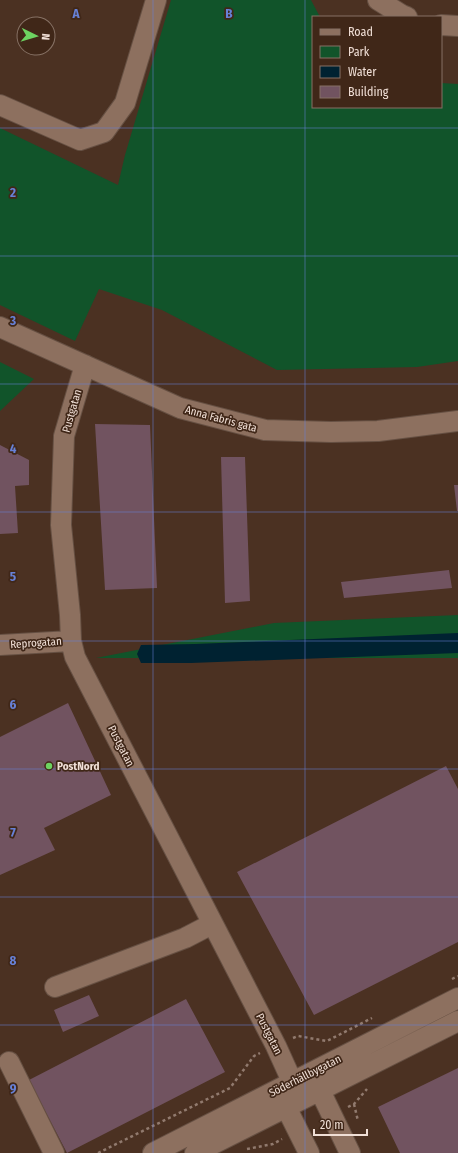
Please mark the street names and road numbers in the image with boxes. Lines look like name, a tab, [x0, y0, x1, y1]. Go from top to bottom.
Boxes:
street label: Pustgatan	[60, 388, 84, 434]
street label: Anna Fabris gata	[184, 403, 258, 435]
street label: Reprogatan	[10, 635, 62, 651]
street label: Pustgatan	[105, 723, 137, 769]
street label: Pustgatan	[253, 1011, 285, 1057]
street label: Söderhällbygatan	[267, 1052, 343, 1100]

